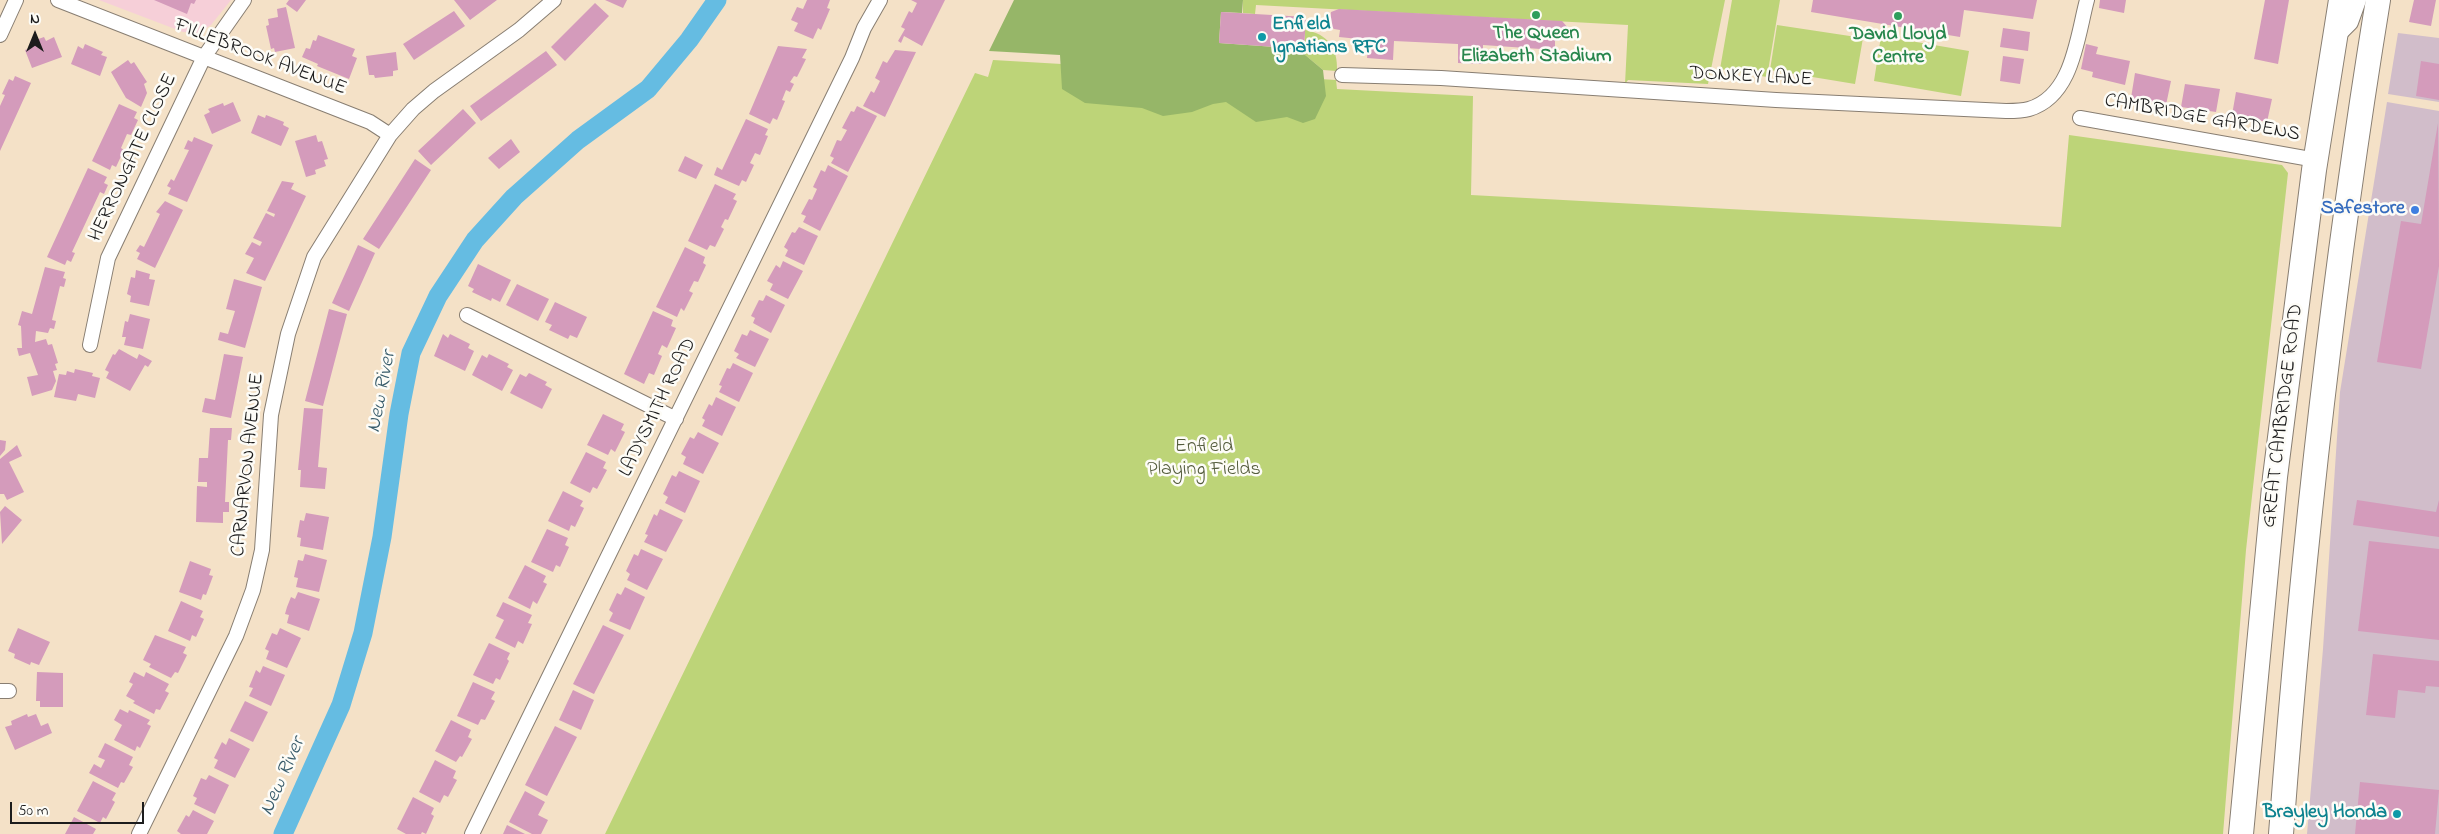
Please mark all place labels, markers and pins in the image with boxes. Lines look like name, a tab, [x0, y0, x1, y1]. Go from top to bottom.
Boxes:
marker: The Queen Elizabeth Stadium	[1530, 9, 1542, 21]
marker: David Lloyd Centre	[1892, 10, 1904, 22]
place label: Enfield Ignatians RFC	[1272, 14, 1386, 61]
place label: The Queen Elizabeth Stadium	[1460, 23, 1612, 70]
place label: David Lloyd Centre	[1849, 24, 1947, 71]
marker: Enfield Ignatians RFC	[1256, 31, 1268, 43]
place label: Safestore	[2321, 198, 2405, 222]
marker: Safestore	[2409, 204, 2421, 216]
place label: Brayley Honda	[2263, 802, 2387, 826]
marker: Brayley Honda	[2391, 808, 2403, 820]

